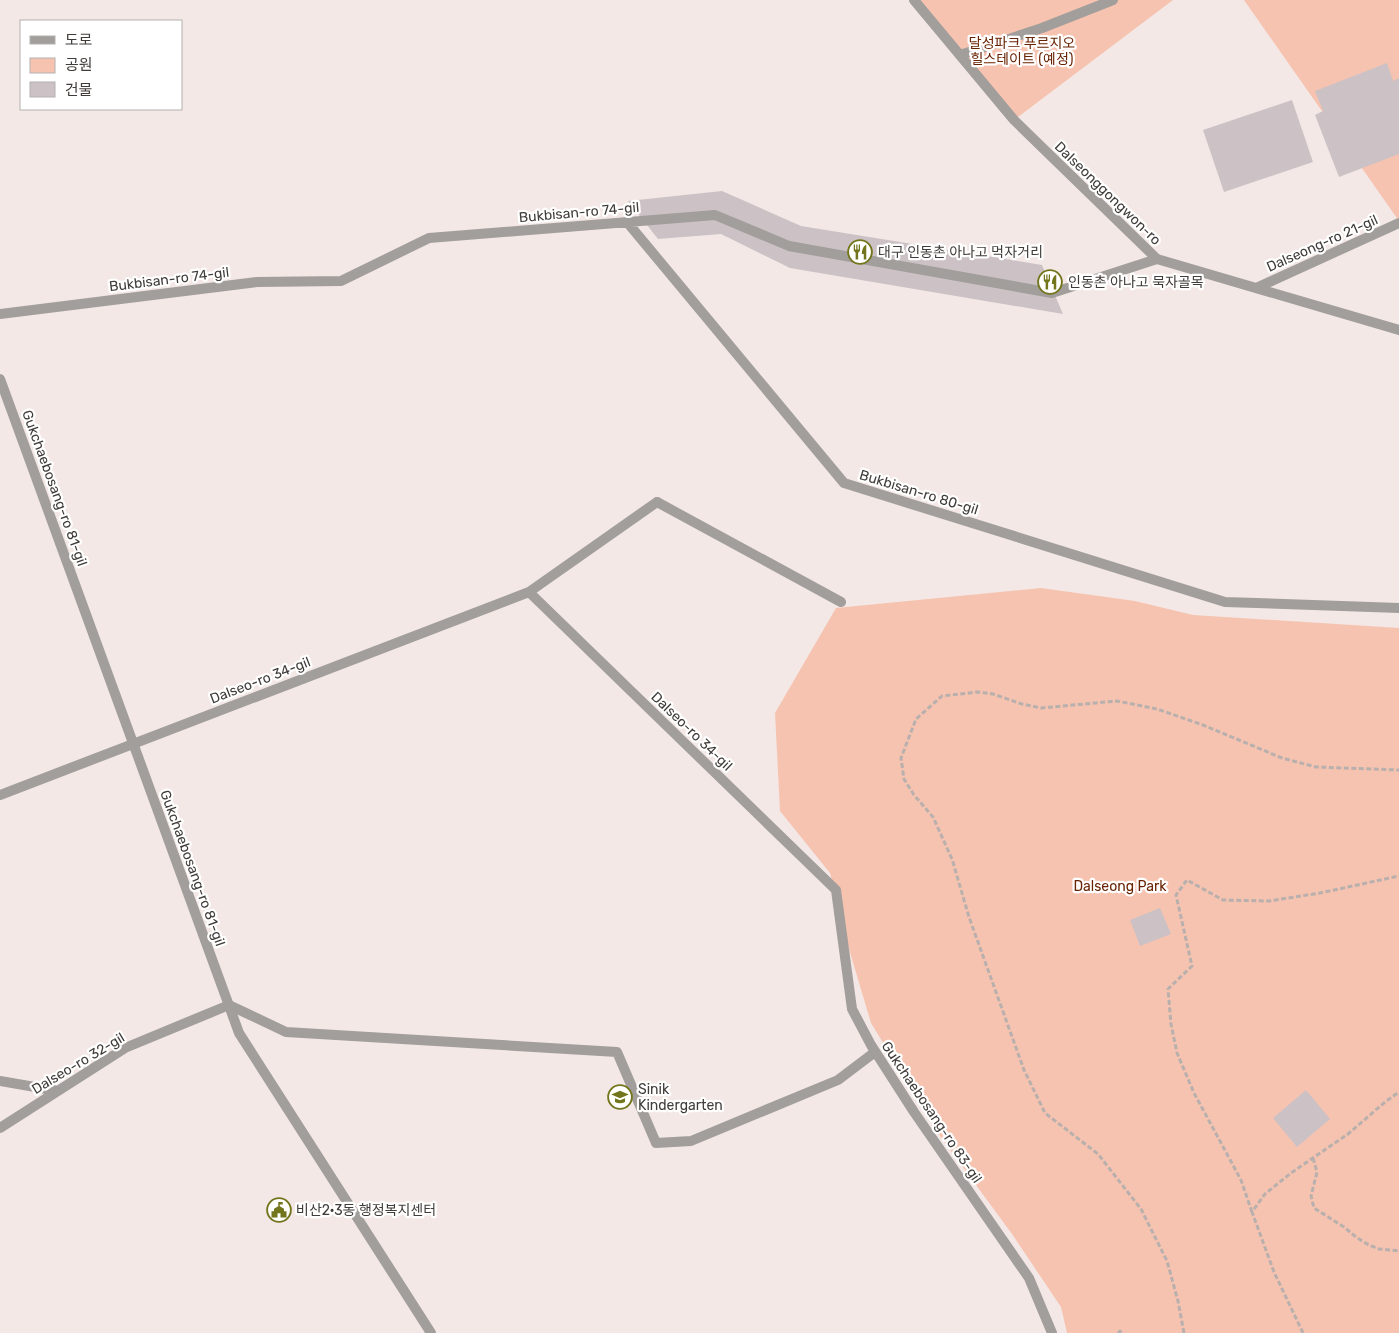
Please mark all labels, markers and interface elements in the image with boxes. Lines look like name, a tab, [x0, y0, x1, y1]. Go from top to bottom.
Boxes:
legend	[20, 20, 182, 110]
text: 도로	[65, 31, 93, 49]
park label: 달성파크 푸르지오 힐스테이트 (예정)	[969, 35, 1075, 68]
text: 공원	[65, 56, 93, 74]
text: 건물	[65, 81, 93, 99]
street label: Dalseonggongwon-ro	[1051, 138, 1164, 249]
street label: Bukbisan-ro 74-gil	[518, 199, 640, 226]
street label: Dalseong-ro 21-gil	[1264, 211, 1381, 276]
restaurant icon: 대구 인동촌 아나고 먹자거리	[847, 239, 873, 265]
place label: 대구 인동촌 아나고 먹자거리	[878, 244, 1043, 261]
street label: Bukbisan-ro 74-gil	[108, 264, 230, 295]
restaurant icon: 인동촌 아나고 묵자골목	[1037, 269, 1063, 295]
place label: 인동촌 아나고 묵자골목	[1068, 274, 1204, 291]
street label: Gukchaebosang-ro 81-gil	[18, 408, 91, 569]
street label: Bukbisan-ro 80-gil	[857, 466, 980, 519]
street label: Dalseo-ro 34-gil	[208, 653, 313, 707]
street label: Dalseo-ro 34-gil	[648, 688, 736, 774]
street label: Gukchaebosang-ro 81-gil	[156, 788, 229, 949]
park label: Dalseong Park	[1073, 878, 1167, 895]
street label: Dalseo-ro 32-gil	[29, 1029, 128, 1098]
street label: Gukchaebosang-ro 83-gil	[878, 1038, 985, 1186]
place label: Sinik Kindergarten	[638, 1081, 723, 1114]
school or university icon: Sinik Kindergarten	[607, 1084, 633, 1110]
public building icon: 비산2·3동 행정복지센터	[266, 1197, 292, 1223]
place label: 비산2·3동 행정복지센터	[296, 1202, 436, 1219]

